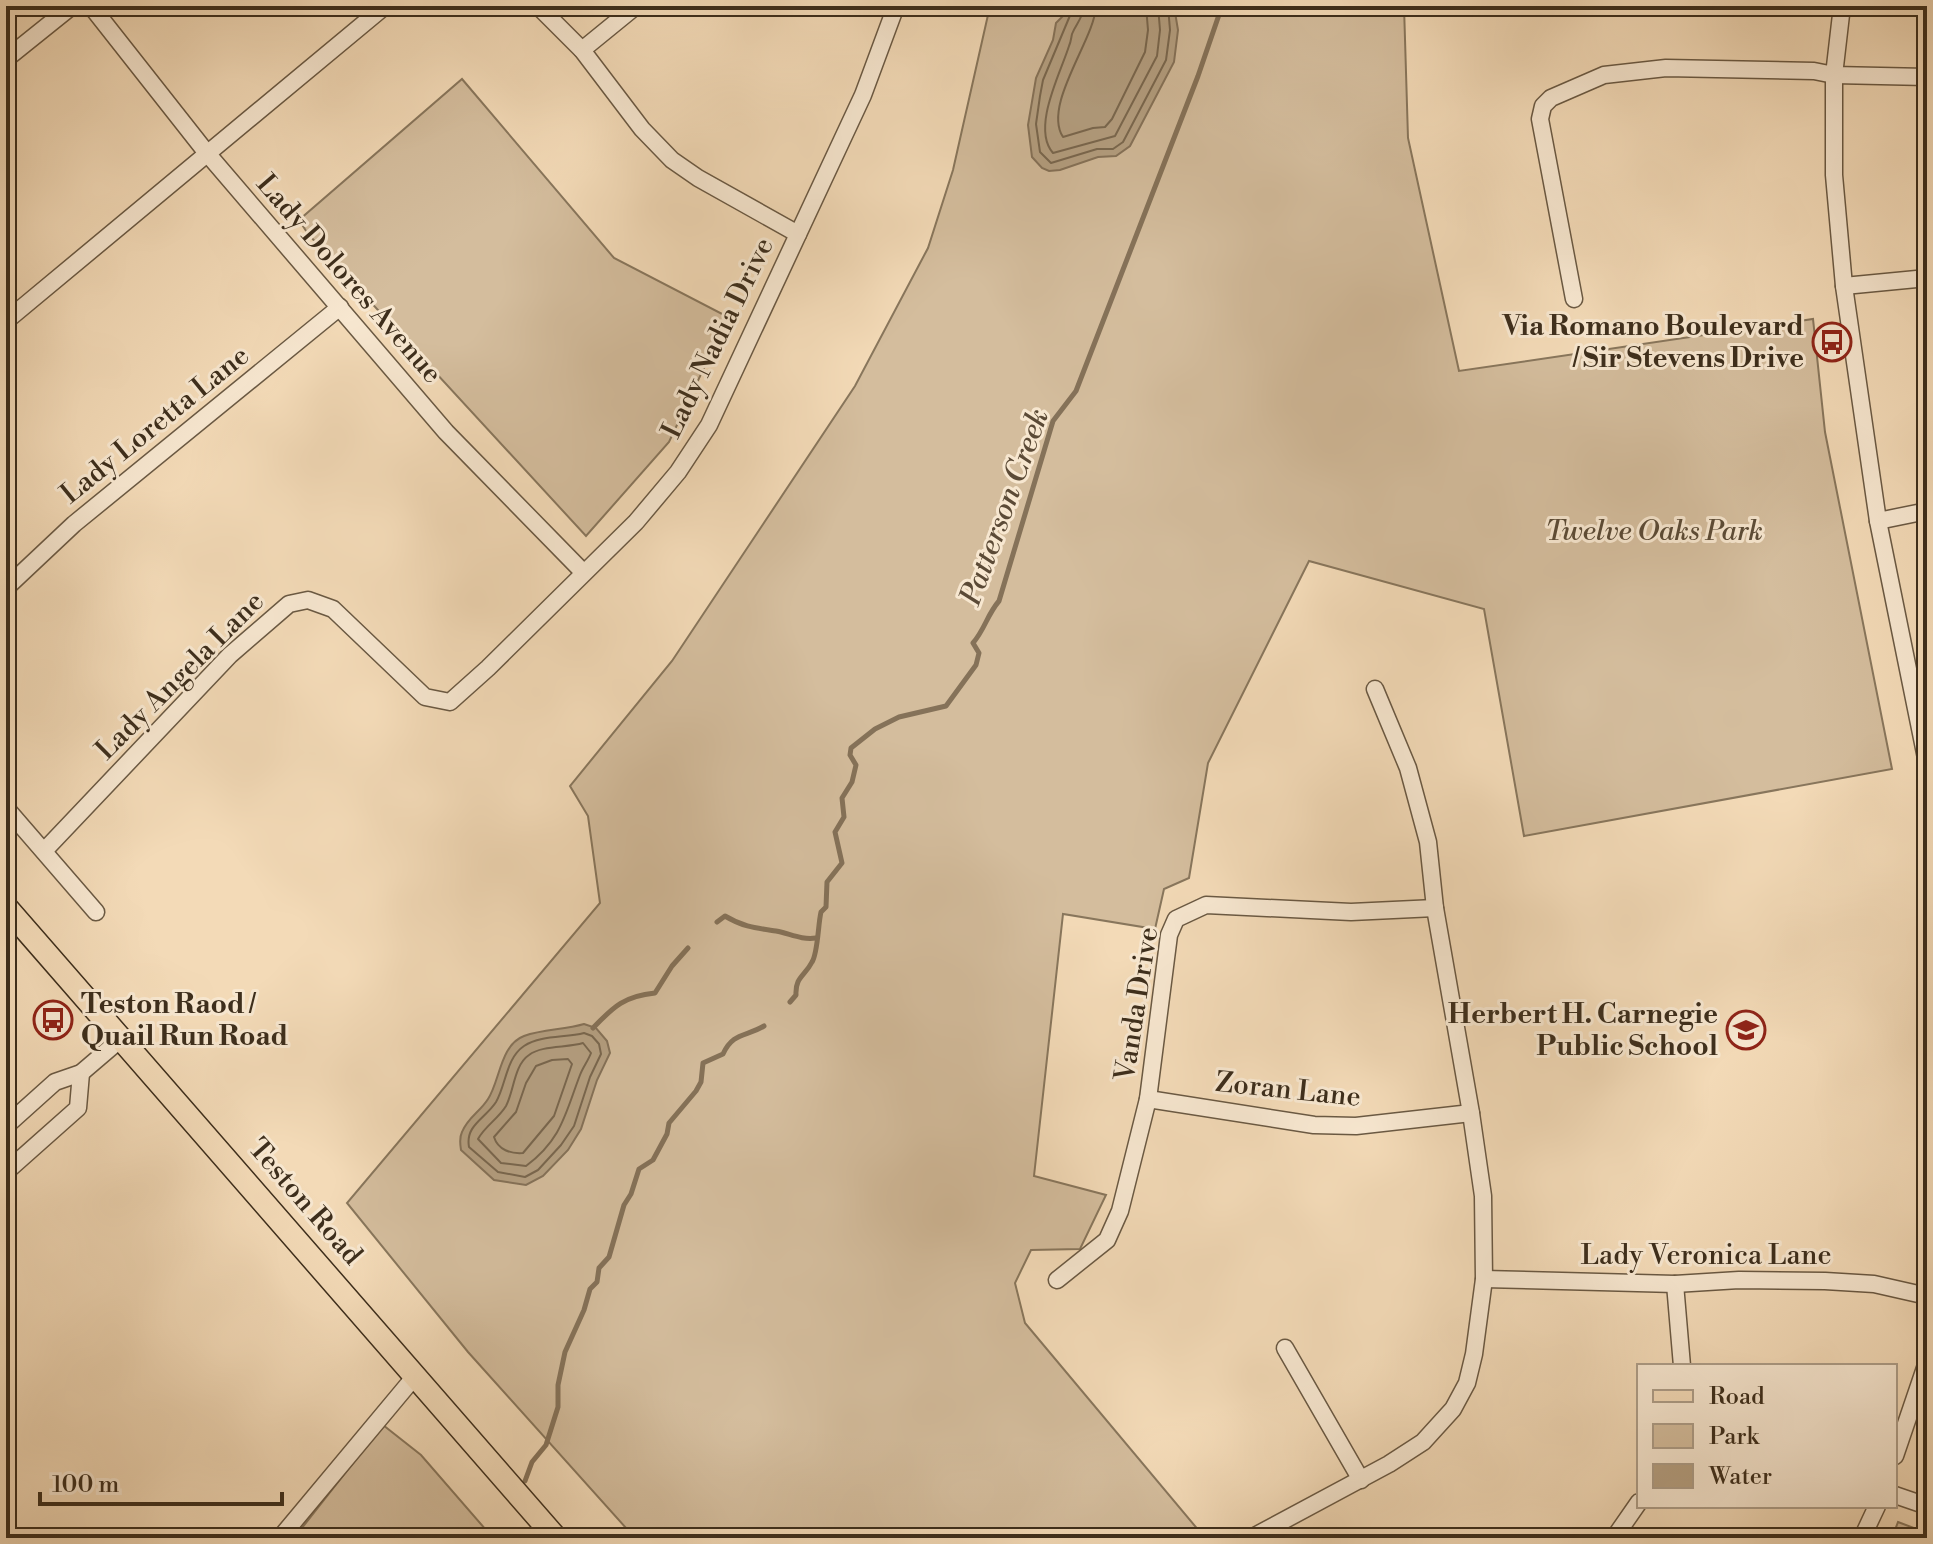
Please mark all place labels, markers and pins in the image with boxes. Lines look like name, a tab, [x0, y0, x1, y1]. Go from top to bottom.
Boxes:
place label: Via Romano Boulevard / Sir Stevens Drive	[1501, 309, 1804, 376]
bus stop icon: Via Romano Boulevard / Sir Stevens Drive	[1811, 321, 1853, 363]
place label: Teston Raod / Quail Run Road	[81, 987, 289, 1054]
place label: Herbert H. Carnegie Public School	[1448, 997, 1718, 1064]
bus stop icon: Teston Raod / Quail Run Road	[32, 999, 74, 1041]
school or university icon: Herbert H. Carnegie Public School	[1725, 1009, 1767, 1051]

